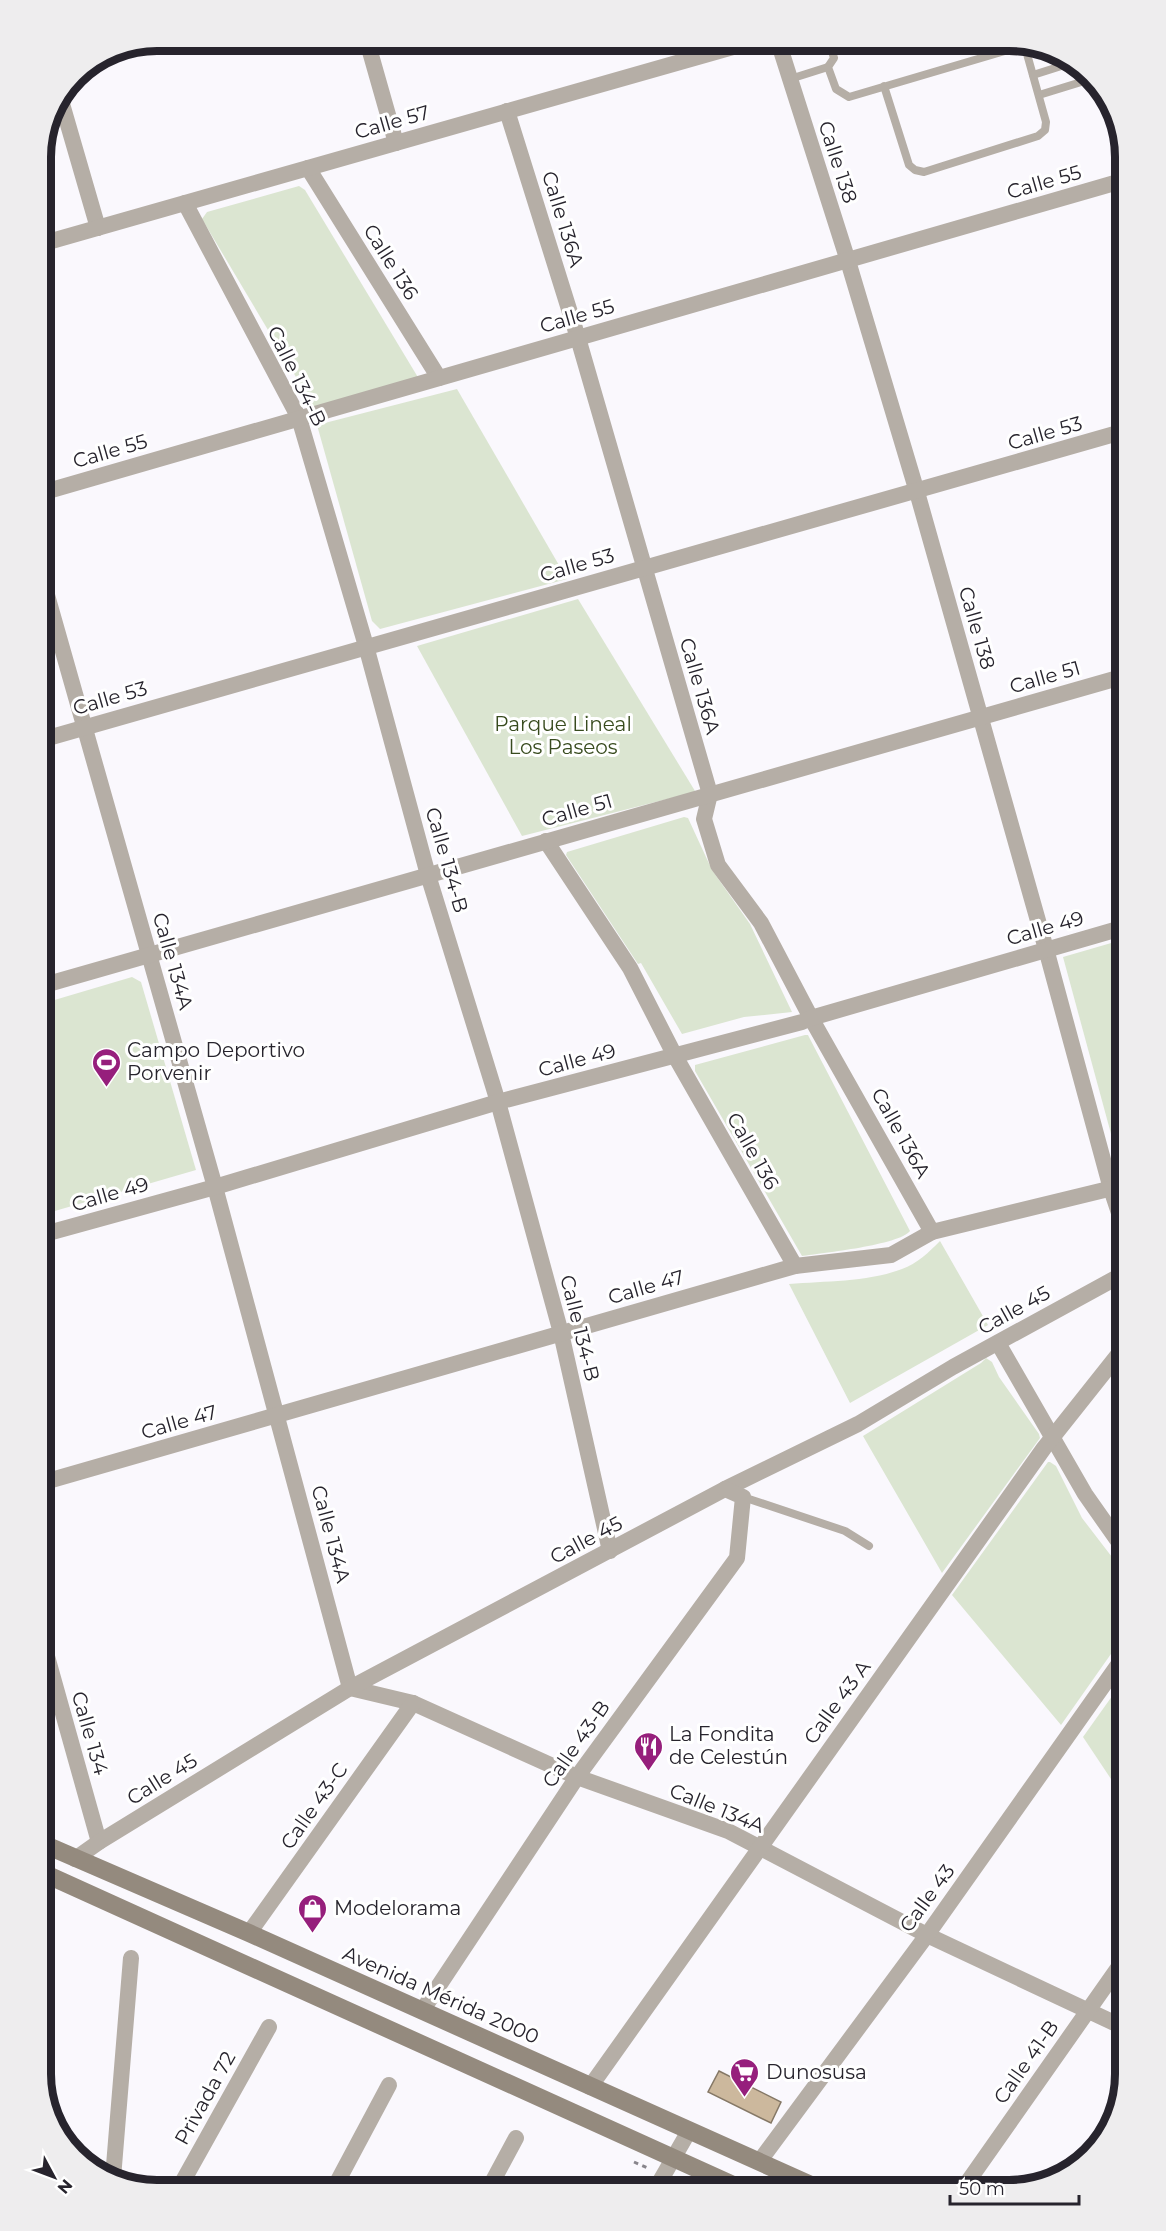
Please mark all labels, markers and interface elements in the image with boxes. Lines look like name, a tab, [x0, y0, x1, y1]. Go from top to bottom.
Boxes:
street label: Calle 57	[352, 100, 432, 144]
street label: Calle 138	[813, 118, 863, 206]
street label: Calle 55	[1004, 160, 1084, 204]
street label: Calle 136A	[537, 168, 589, 271]
street label: Calle 136	[358, 220, 424, 304]
street label: Calle 55	[537, 294, 617, 338]
street label: Calle 134-B	[262, 322, 332, 430]
street label: Calle 53	[1005, 411, 1085, 455]
street label: Calle 55	[70, 429, 150, 473]
street label: Calle 53	[537, 543, 617, 587]
street label: Calle 138	[954, 584, 1000, 672]
street label: Calle 136A	[675, 635, 725, 738]
street label: Calle 51	[1007, 655, 1083, 699]
street label: Calle 53	[70, 676, 150, 720]
park label: Parque Lineal Los Paseos	[494, 712, 632, 759]
street label: Calle 51	[539, 788, 615, 832]
street label: Calle 134-B	[421, 805, 473, 915]
street label: Calle 49	[1004, 906, 1086, 950]
street label: Calle 134A	[148, 910, 198, 1013]
place label: Campo Deportivo Porvenir	[127, 1038, 305, 1085]
street label: Calle 49	[536, 1038, 618, 1082]
sports icon: Campo Deportivo Porvenir	[90, 1046, 122, 1088]
street label: Calle 136A	[866, 1084, 936, 1183]
street label: Calle 136	[722, 1108, 784, 1194]
street label: Calle 49	[69, 1172, 151, 1216]
street label: Calle 47	[605, 1265, 687, 1309]
street label: Calle 134-B	[555, 1272, 605, 1384]
street label: Calle 45	[974, 1280, 1054, 1340]
street label: Calle 47	[138, 1400, 220, 1444]
street label: Calle 134A	[306, 1483, 356, 1586]
street label: Calle 45	[546, 1511, 626, 1569]
street label: Calle 43 A	[799, 1655, 876, 1749]
street label: Calle 134	[67, 1689, 113, 1777]
street label: Calle 43-B	[537, 1696, 615, 1792]
place label: La Fondita de Celestún	[669, 1722, 788, 1769]
restaurant icon: La Fondita de Celestún	[632, 1730, 664, 1772]
street label: Calle 45	[122, 1748, 202, 1810]
street label: Calle 43-C	[275, 1758, 353, 1854]
street label: Calle 134A	[666, 1778, 768, 1838]
street label: Calle 43	[894, 1859, 960, 1937]
shop icon: Modelorama	[297, 1892, 329, 1934]
place label: Modelorama	[334, 1896, 461, 1920]
street label: Avenida Mérida 2000	[339, 1941, 543, 2049]
street label: Calle 41-B	[988, 2016, 1064, 2108]
street label: Privada 72	[169, 2047, 241, 2149]
supermarket icon: Dunosusa	[729, 2056, 761, 2098]
place label: Dunosusa	[766, 2060, 867, 2084]
north arrow	[24, 2147, 84, 2207]
scale bar	[950, 2168, 1079, 2206]
text: N	[54, 2175, 76, 2198]
text: 50 m	[959, 2178, 1005, 2200]

